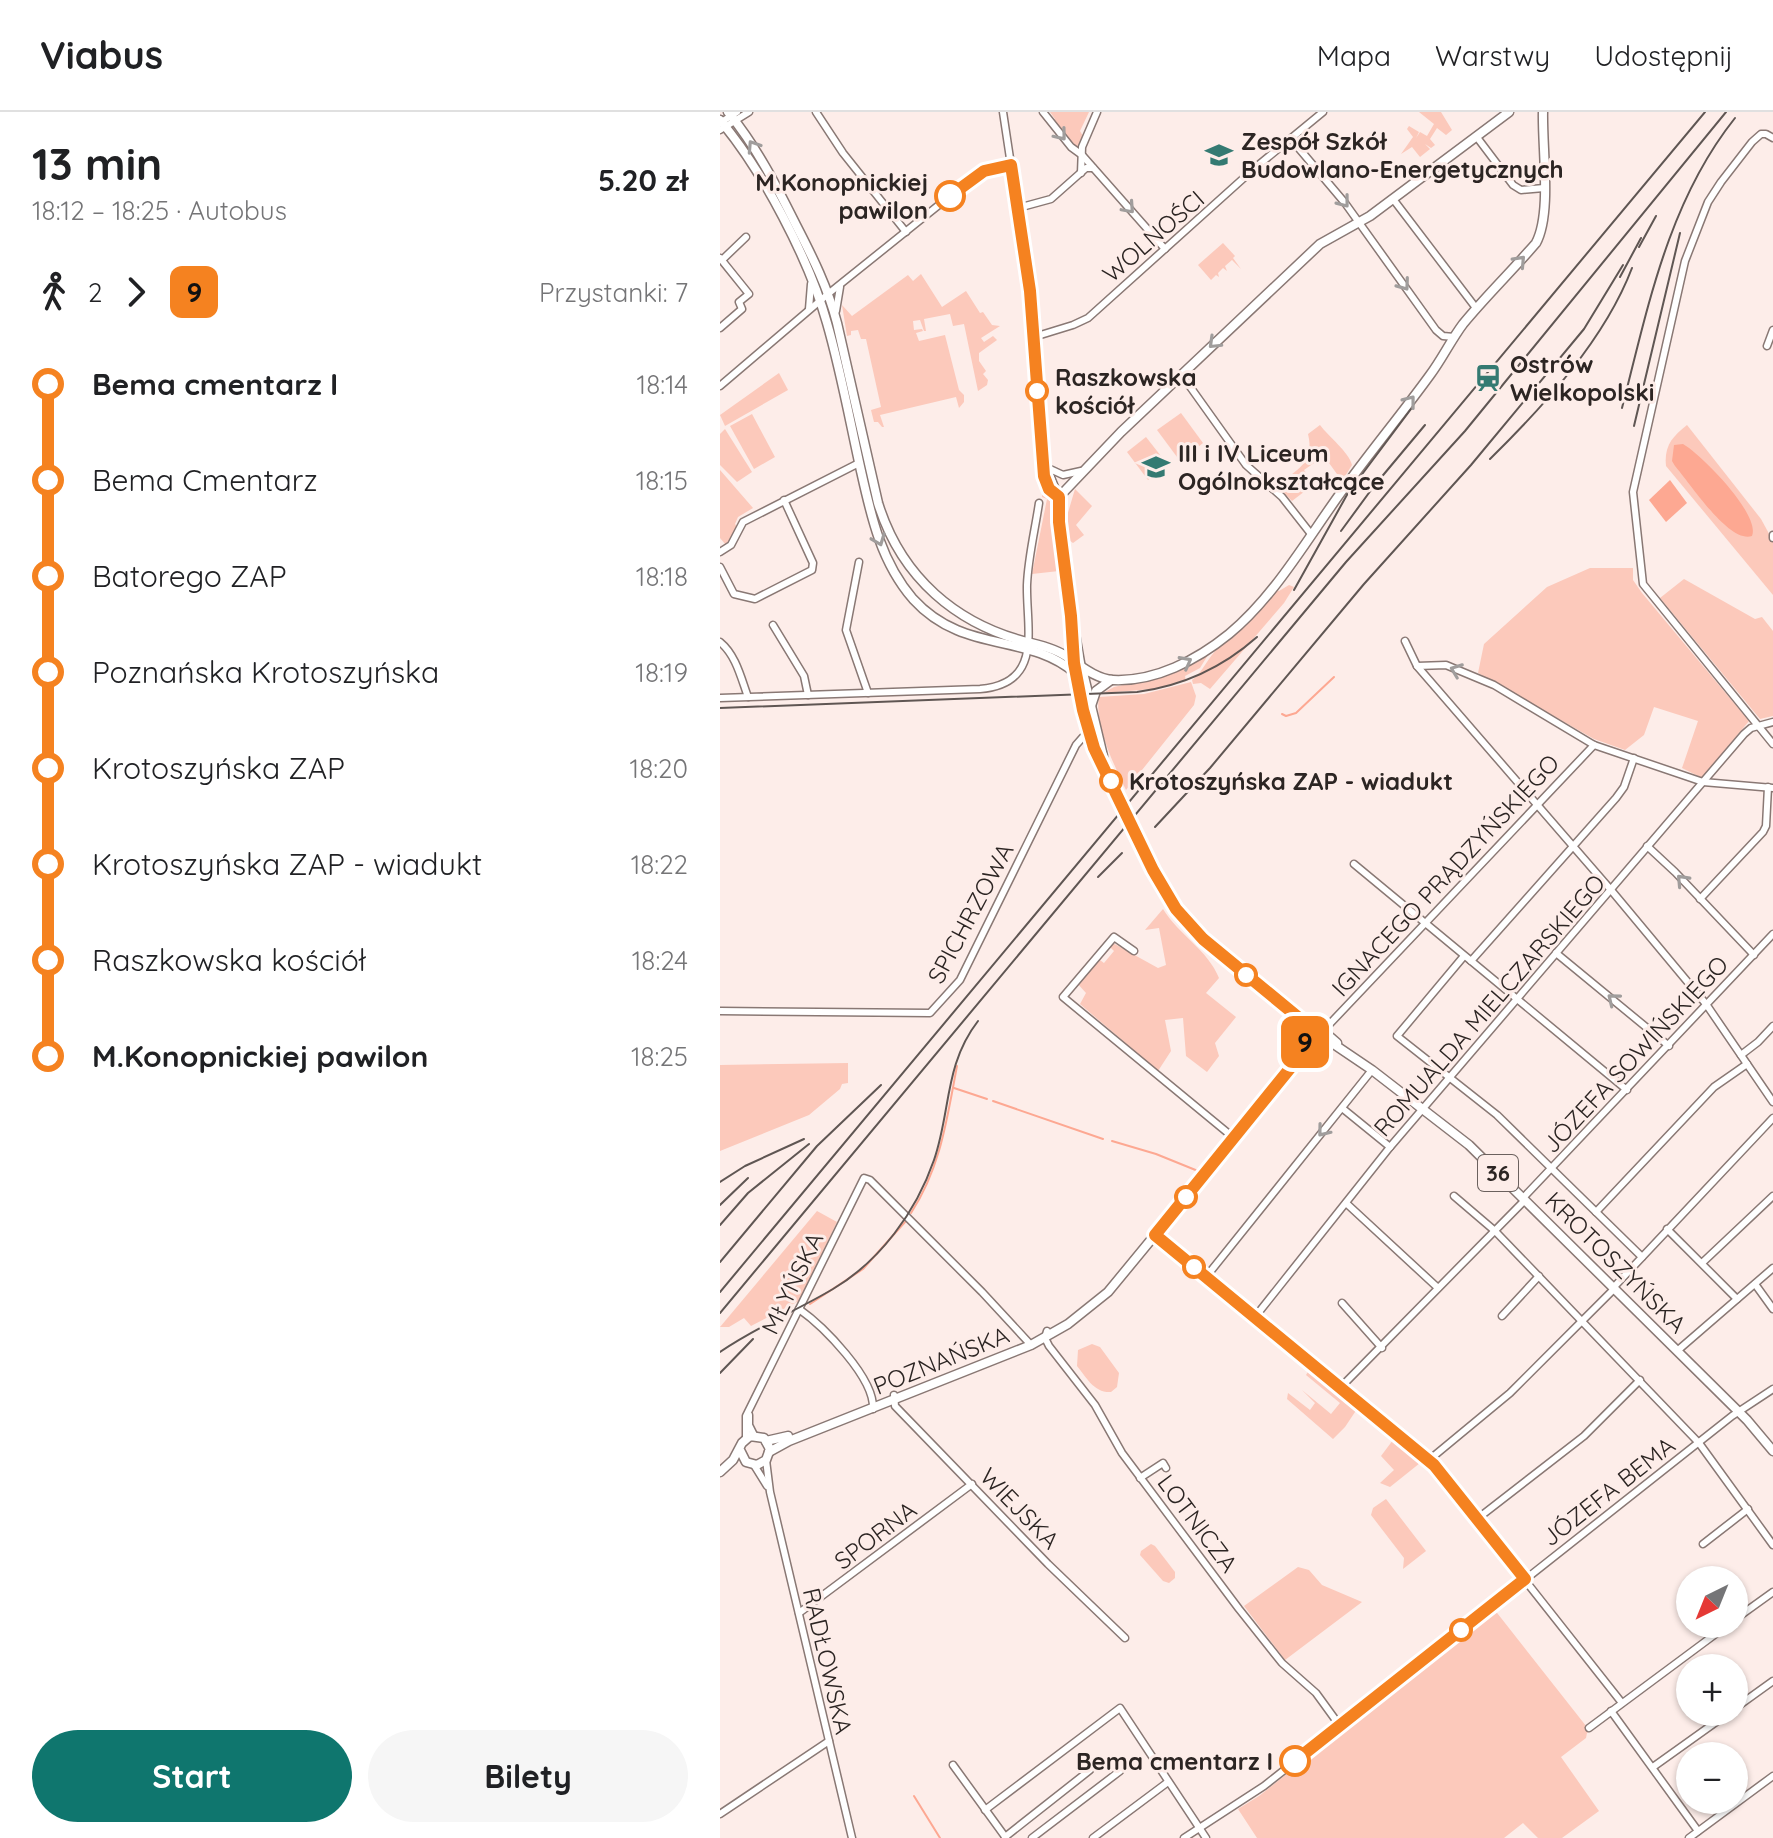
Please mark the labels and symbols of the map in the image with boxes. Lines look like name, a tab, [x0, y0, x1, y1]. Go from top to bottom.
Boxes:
one-way arrow	[1051, 126, 1066, 140]
place label: Zespół Szkół Budowlano-Energetycznych	[1241, 126, 1563, 184]
one-way arrow	[748, 140, 763, 155]
school or university icon: Zespół Szkół Budowlano-Energetycznych	[1204, 140, 1234, 170]
place label: M.Konopnickiej pawilon	[755, 167, 928, 225]
marker: M.Konopnickiej pawilon	[935, 181, 965, 211]
street label: WOLNOŚCI	[1096, 184, 1210, 288]
one-way arrow	[1334, 193, 1348, 208]
one-way arrow	[1119, 199, 1133, 214]
one-way arrow	[1511, 256, 1526, 270]
one-way arrow	[1394, 276, 1409, 290]
one-way arrow	[1209, 334, 1223, 348]
place label: Ostrów Wielkopolski	[1510, 349, 1654, 407]
place label: Raszkowska kościół	[1055, 362, 1196, 420]
station icon: Ostrów Wielkopolski	[1473, 363, 1503, 393]
marker: Raszkowska kościół	[1026, 380, 1048, 402]
one-way arrow	[1401, 396, 1415, 410]
place label: III i IV Liceum Ogólnokształcące	[1178, 438, 1385, 496]
school or university icon: III i IV Liceum Ogólnokształcące	[1141, 452, 1171, 482]
one-way arrow	[869, 532, 886, 546]
one-way arrow	[1178, 656, 1193, 671]
one-way arrow	[1450, 663, 1464, 680]
street label: IGNACEGO PRĄDZYŃSKIEGO	[1325, 748, 1565, 1002]
place label: Krotoszyńska ZAP - wiadukt	[1129, 766, 1453, 796]
marker: Krotoszyńska ZAP - wiadukt	[1100, 770, 1122, 792]
street label: SPICHRZOWA	[920, 838, 1020, 988]
street label: ROMUALDA MIELCZARSKIEGO	[1367, 868, 1611, 1142]
one-way arrow	[1678, 874, 1692, 889]
street label: JÓZEFA SOWIŃSKIEGO	[1536, 949, 1734, 1159]
unlabelled marker	[1235, 964, 1257, 986]
one-way arrow	[1607, 995, 1622, 1009]
line badge: 9	[1279, 1016, 1331, 1068]
one-way arrow	[1319, 1122, 1333, 1137]
road number: 36	[1478, 1155, 1518, 1191]
street label: KROTOSZYŃSKA	[1539, 1185, 1693, 1339]
unlabelled marker	[1175, 1186, 1197, 1208]
street label: MŁYŃSKA	[754, 1227, 830, 1339]
unlabelled marker	[1183, 1256, 1205, 1278]
street label: POZNAŃSKA	[869, 1319, 1013, 1401]
street label: JÓZEFA BEMA	[1535, 1430, 1681, 1552]
street label: WIEJSKA	[974, 1461, 1066, 1555]
street label: LOTNICZA	[1151, 1468, 1245, 1578]
street label: SPORNA	[828, 1494, 922, 1576]
north arrow	[1676, 1566, 1748, 1638]
street label: RADŁOWSKA	[797, 1585, 859, 1737]
unlabelled marker	[1450, 1619, 1472, 1641]
place label: Bema cmentarz I	[1076, 1746, 1273, 1776]
marker: Bema cmentarz I	[1280, 1746, 1310, 1776]

